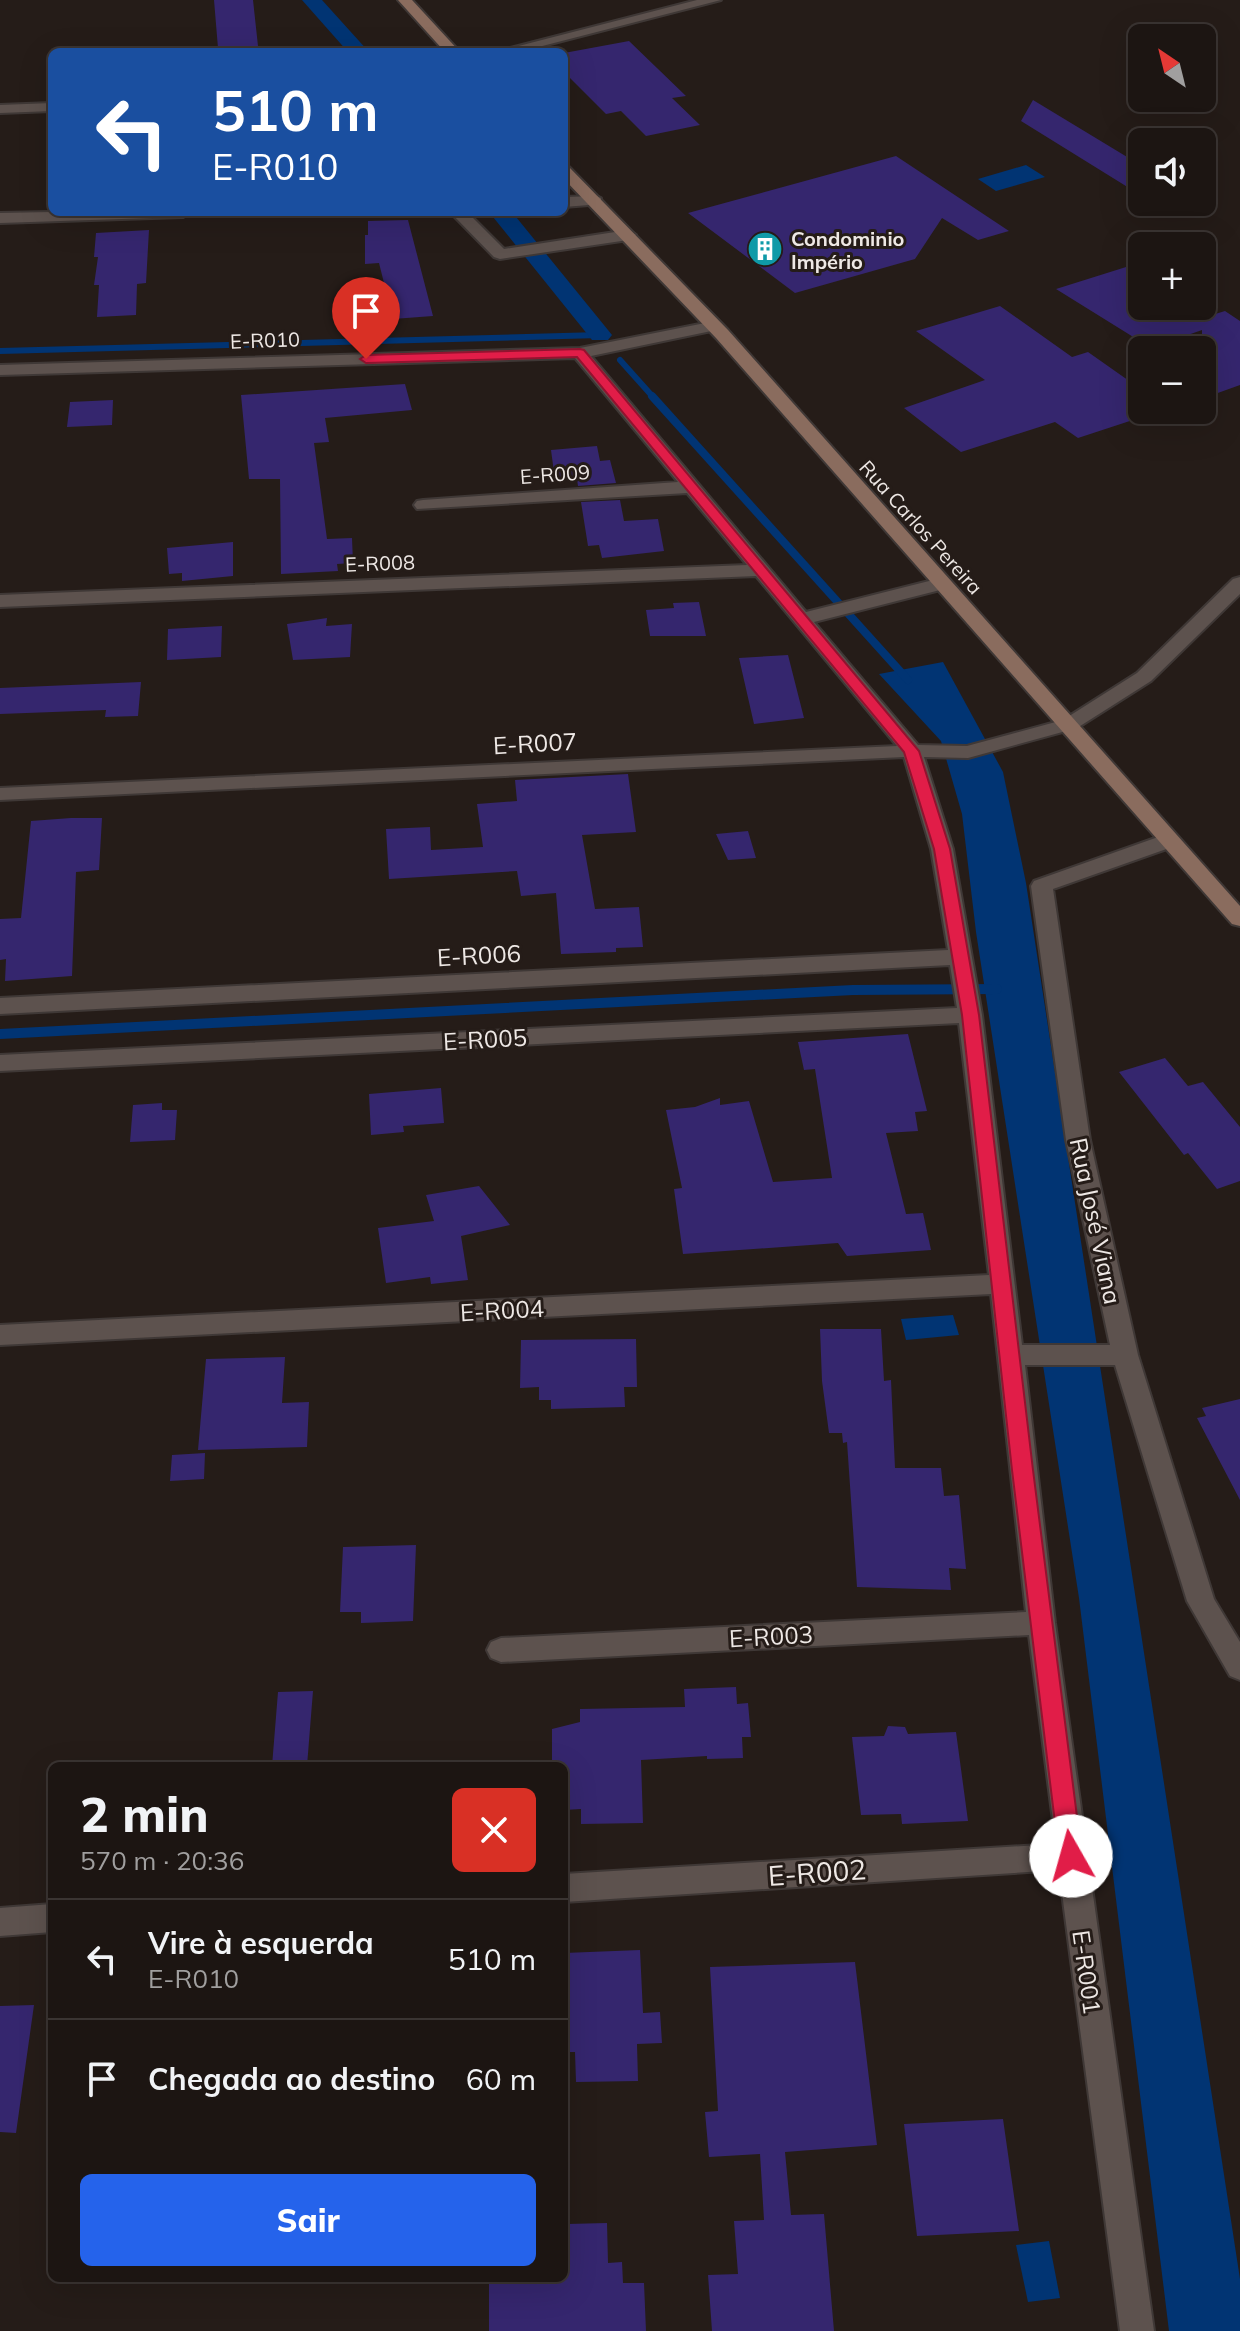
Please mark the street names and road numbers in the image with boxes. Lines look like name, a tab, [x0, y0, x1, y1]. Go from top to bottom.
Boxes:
street label: E-R010	[230, 326, 300, 354]
street label: Rua Carlos Pereira	[854, 455, 988, 599]
street label: E-R009	[519, 459, 591, 489]
street label: E-R008	[345, 549, 415, 577]
street label: E-R007	[492, 726, 578, 760]
street label: E-R006	[436, 938, 522, 972]
street label: E-R005	[442, 1022, 528, 1056]
street label: Rua José Viana	[1064, 1135, 1128, 1307]
street label: E-R004	[459, 1293, 545, 1327]
street label: E-R003	[728, 1619, 814, 1653]
street label: E-R002	[767, 1851, 867, 1893]
street label: E-R001	[1066, 1928, 1108, 2016]

